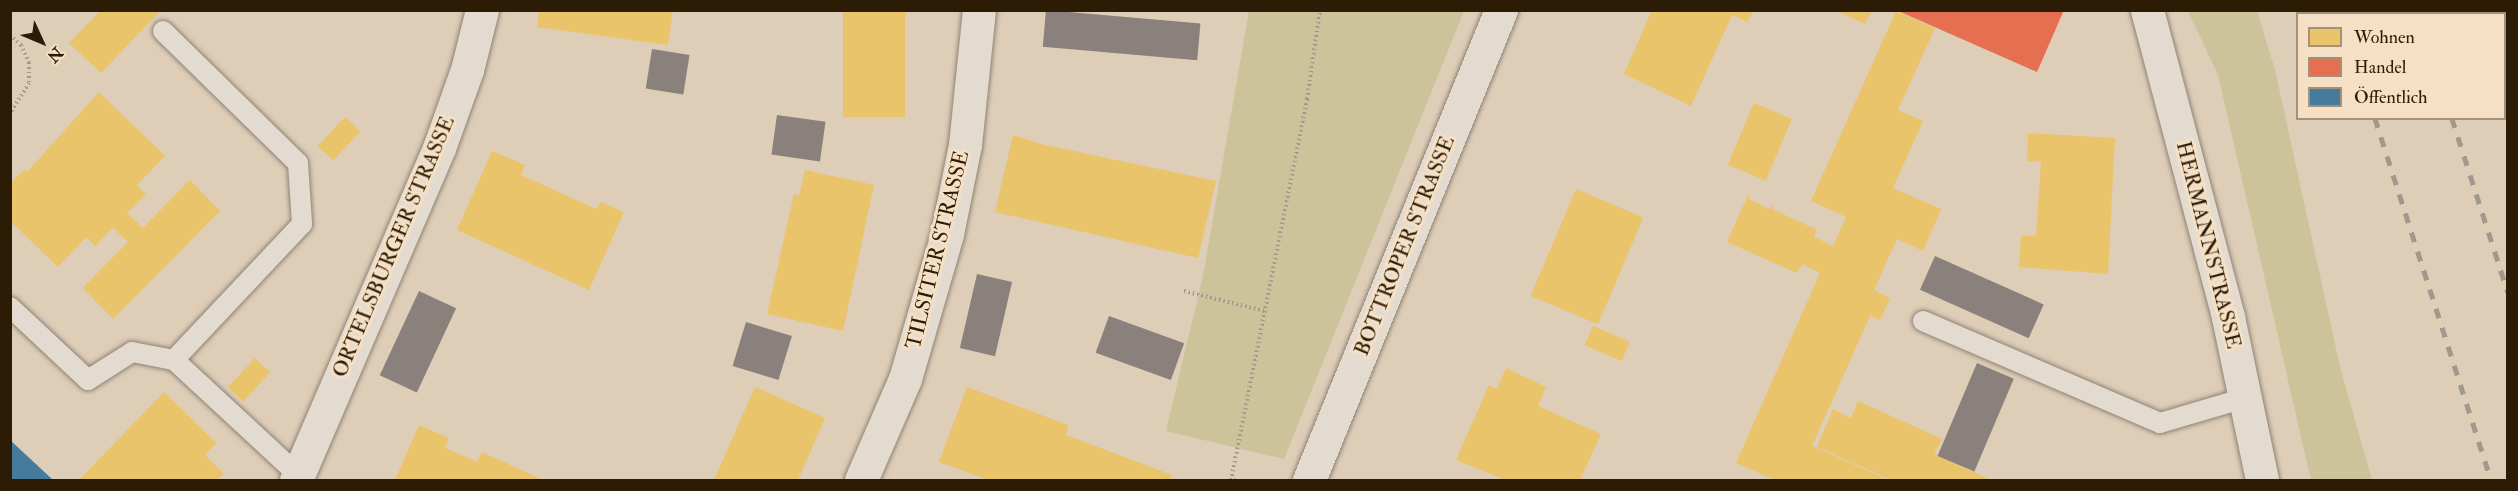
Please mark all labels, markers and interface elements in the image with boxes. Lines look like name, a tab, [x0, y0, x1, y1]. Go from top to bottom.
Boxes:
north arrow	[12, 12, 72, 72]
legend	[2296, 12, 2506, 120]
text: Wohnen	[2354, 26, 2415, 49]
text: N	[43, 42, 67, 67]
text: Handel	[2354, 56, 2406, 79]
text: Öffentlich	[2354, 86, 2427, 109]
street label: ORTELSBURGER STRASSE	[327, 113, 461, 381]
street label: BOTTROPER STRASSE	[1349, 132, 1461, 360]
street label: HERMANNSTRASSE	[2170, 139, 2246, 351]
street label: TILSITER STRASSE	[901, 148, 975, 352]

